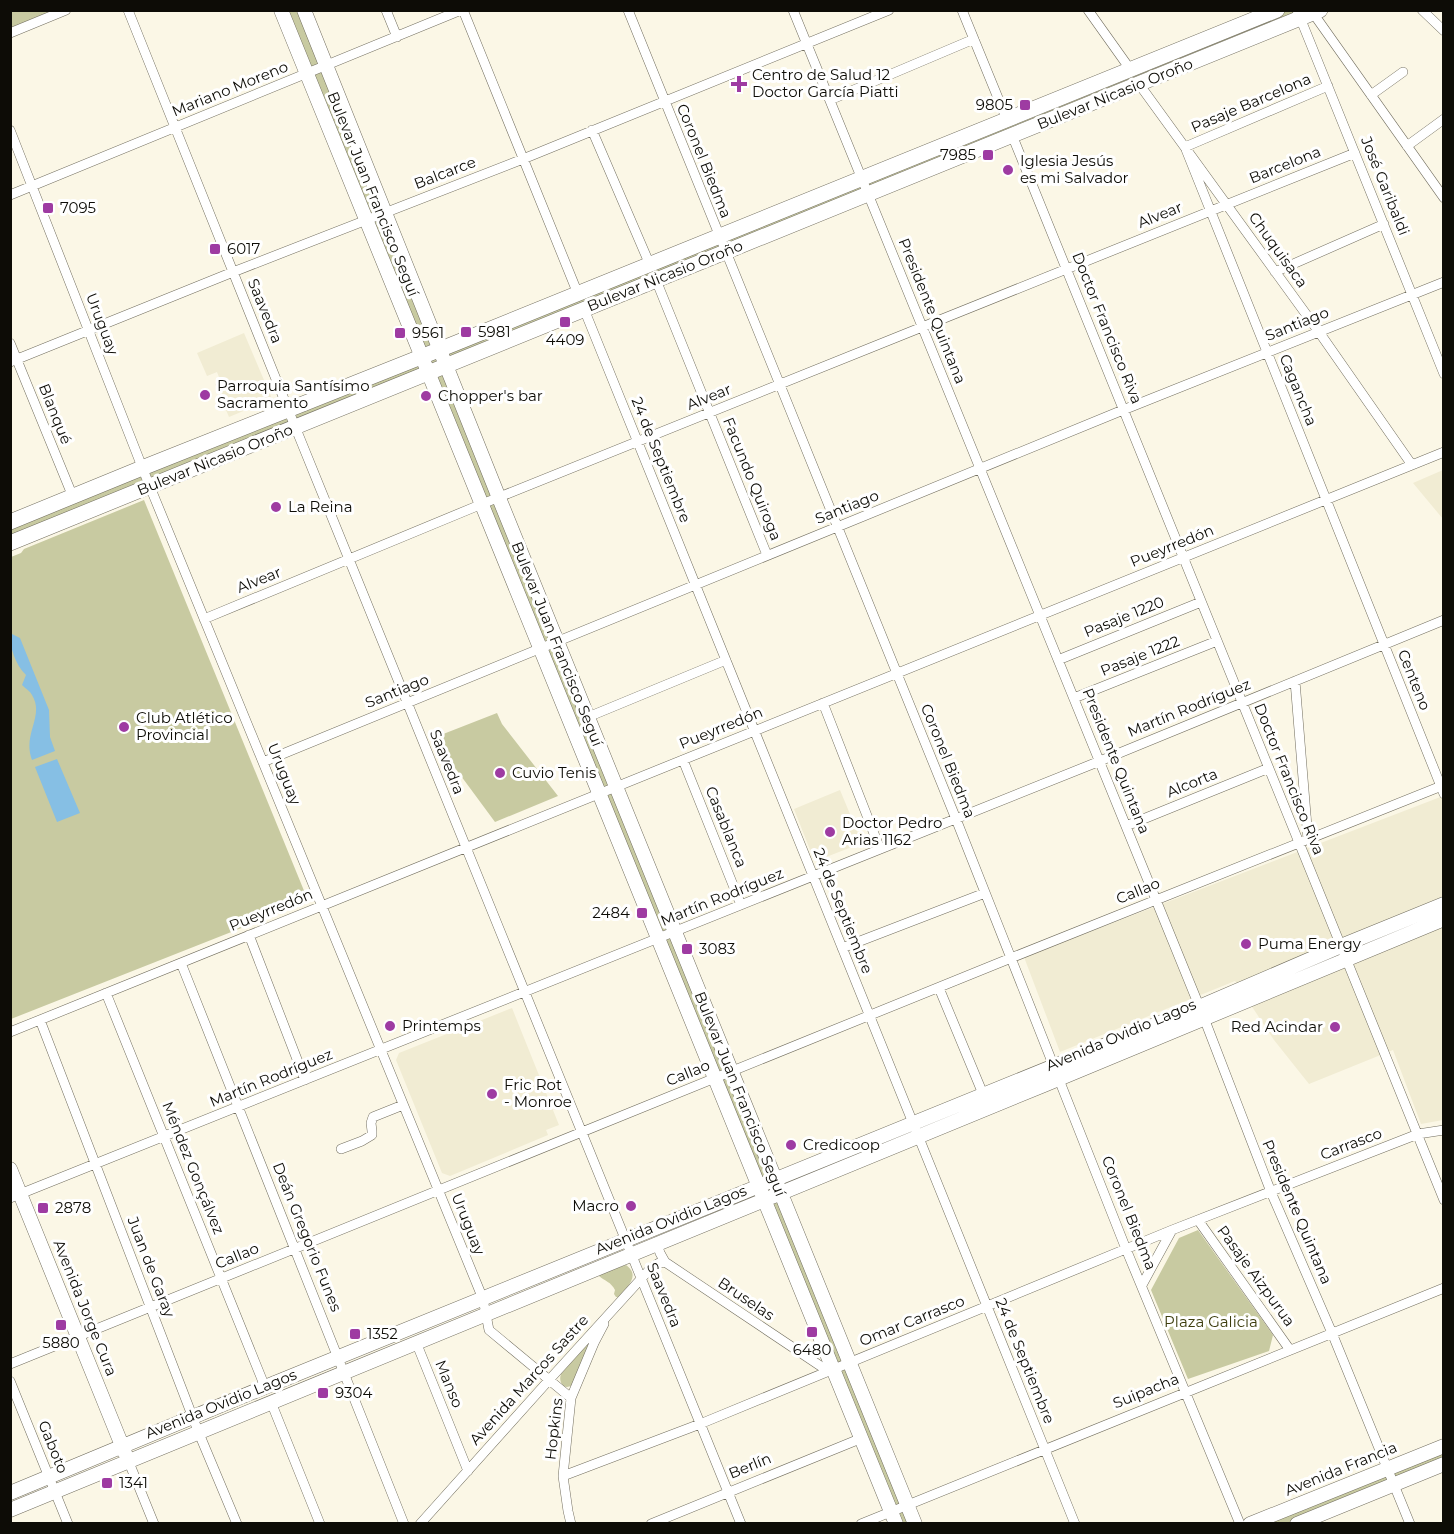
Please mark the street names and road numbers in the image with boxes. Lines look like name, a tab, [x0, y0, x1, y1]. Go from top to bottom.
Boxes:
street label: Bulevar Nicasio Oroño	[1034, 54, 1196, 134]
street label: Mariano Moreno	[169, 57, 291, 120]
street label: Pasaje Barcelona	[1188, 69, 1314, 136]
street label: Bulevar Juan Francisco Seguí	[324, 89, 424, 300]
street label: Coronel Biedma	[673, 101, 736, 221]
street label: José Garibaldi	[1357, 133, 1414, 238]
street label: Barcelona	[1246, 142, 1324, 188]
street label: Balcarce	[411, 152, 478, 193]
street label: Alvear	[1135, 197, 1185, 232]
street label: Chuquisaca	[1245, 208, 1312, 291]
street label: Presidente Quintana	[895, 235, 970, 386]
street label: Bulevar Nicasio Oroño	[584, 236, 746, 316]
street label: Doctor Francisco Riva	[1068, 249, 1147, 407]
street label: Saavedra	[244, 276, 287, 346]
street label: Uruguay	[82, 290, 123, 358]
street label: Santiago	[1262, 302, 1331, 345]
street label: Cagancha	[1275, 351, 1322, 429]
street label: Alvear	[684, 379, 734, 414]
street label: Blanqué	[35, 381, 76, 447]
street label: 24 de Septiembre	[628, 394, 695, 525]
street label: Facundo Quiroga	[719, 414, 786, 543]
street label: Bulevar Nicasio Oroño	[134, 420, 296, 500]
street label: Santiago	[812, 485, 881, 528]
street label: Pueyrredón	[1127, 520, 1216, 571]
street label: Bulevar Juan Francisco Seguí	[508, 539, 608, 750]
street label: Alvear	[234, 562, 284, 597]
street label: Pasaje 1220	[1081, 592, 1167, 641]
street label: Pasaje 1222	[1097, 631, 1182, 680]
street label: Centeno	[1394, 647, 1435, 713]
street label: Santiago	[362, 669, 431, 712]
street label: Martín Rodríguez	[1125, 674, 1253, 741]
street label: Presidente Quintana	[1079, 685, 1154, 836]
street label: Doctor Francisco Riva	[1250, 700, 1329, 858]
street label: Coronel Biedma	[917, 701, 980, 821]
street label: Pueyrredón	[676, 702, 765, 753]
street label: Saavedra	[426, 727, 469, 797]
street label: Uruguay	[263, 740, 306, 808]
street label: Alcorta	[1164, 764, 1220, 801]
street label: Casablanca	[702, 783, 751, 870]
street label: 24 de Septiembre	[810, 845, 877, 976]
street label: Martín Rodríguez	[658, 863, 786, 930]
street label: Callao	[1113, 873, 1163, 908]
street label: Pueyrredón	[226, 884, 315, 935]
street label: Bulevar Juan Francisco Seguí	[691, 989, 791, 1200]
street label: Avenida Ovidio Lagos	[1043, 994, 1199, 1075]
street label: Martín Rodríguez	[207, 1044, 335, 1111]
street label: Callao	[663, 1055, 713, 1090]
street label: Méndez Gonçálvez	[158, 1099, 229, 1237]
street label: Carrasco	[1317, 1123, 1384, 1164]
street label: Presidente Quintana	[1258, 1137, 1337, 1287]
street label: Coronel Biedma	[1098, 1153, 1161, 1273]
street label: Deán Gregorio Funes	[269, 1159, 346, 1314]
street label: Avenida Ovidio Lagos	[592, 1180, 749, 1259]
street label: Uruguay	[447, 1190, 490, 1258]
street label: Juan de Garay	[123, 1213, 180, 1321]
street label: Pasaje Aizpurua	[1213, 1221, 1299, 1330]
street label: Avenida Jorge Cura	[49, 1237, 121, 1379]
street label: Callao	[212, 1238, 262, 1273]
street label: Saavedra	[643, 1260, 686, 1330]
street label: Bruselas	[714, 1273, 778, 1324]
street label: Omar Carrasco	[856, 1291, 967, 1350]
street label: 24 de Septiembre	[992, 1295, 1059, 1426]
street label: Avenida Marcos Sastre	[465, 1311, 592, 1449]
street label: Manso	[431, 1357, 468, 1411]
street label: Avenida Ovidio Lagos	[142, 1364, 299, 1443]
street label: Suipacha	[1110, 1369, 1182, 1412]
street label: Hopkins	[540, 1397, 567, 1461]
street label: Gaboto	[34, 1418, 73, 1476]
street label: Avenida Francia	[1282, 1437, 1400, 1500]
street label: Berlín	[726, 1448, 774, 1483]

